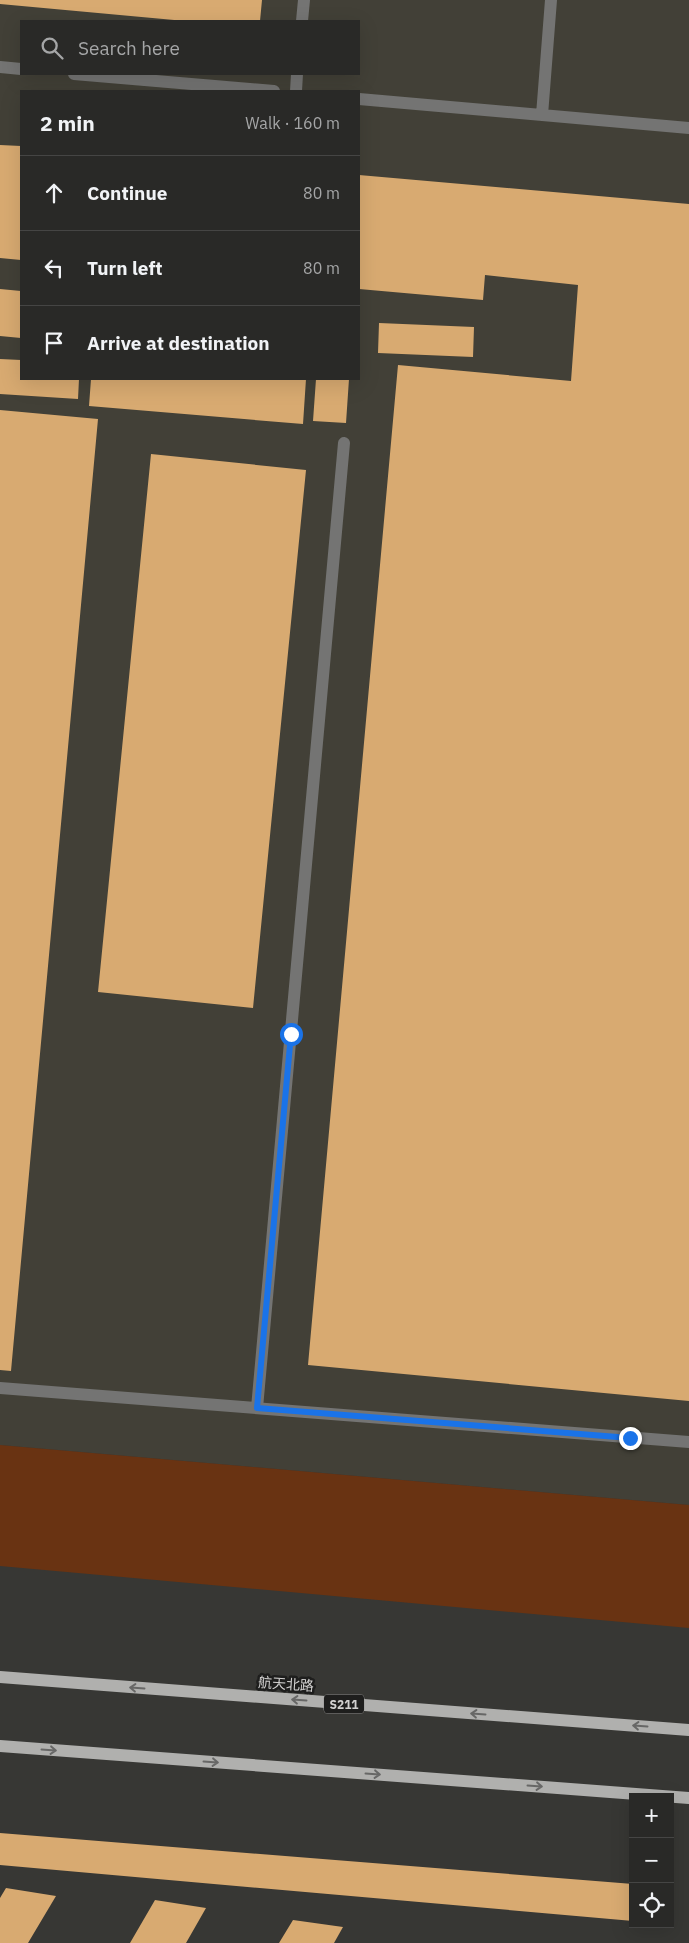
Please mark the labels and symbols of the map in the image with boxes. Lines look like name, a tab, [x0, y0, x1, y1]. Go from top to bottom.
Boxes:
route start	[280, 1023, 303, 1046]
route end	[619, 1427, 642, 1450]
street label: 航天北路	[257, 1673, 315, 1695]
one-way arrow	[129, 1683, 145, 1692]
road number: S211	[324, 1695, 364, 1714]
one-way arrow	[291, 1696, 307, 1705]
one-way arrow	[471, 1709, 487, 1719]
one-way arrow	[633, 1722, 649, 1731]
one-way arrow	[40, 1745, 56, 1755]
one-way arrow	[202, 1757, 218, 1767]
one-way arrow	[364, 1770, 380, 1779]
one-way arrow	[526, 1782, 542, 1791]

